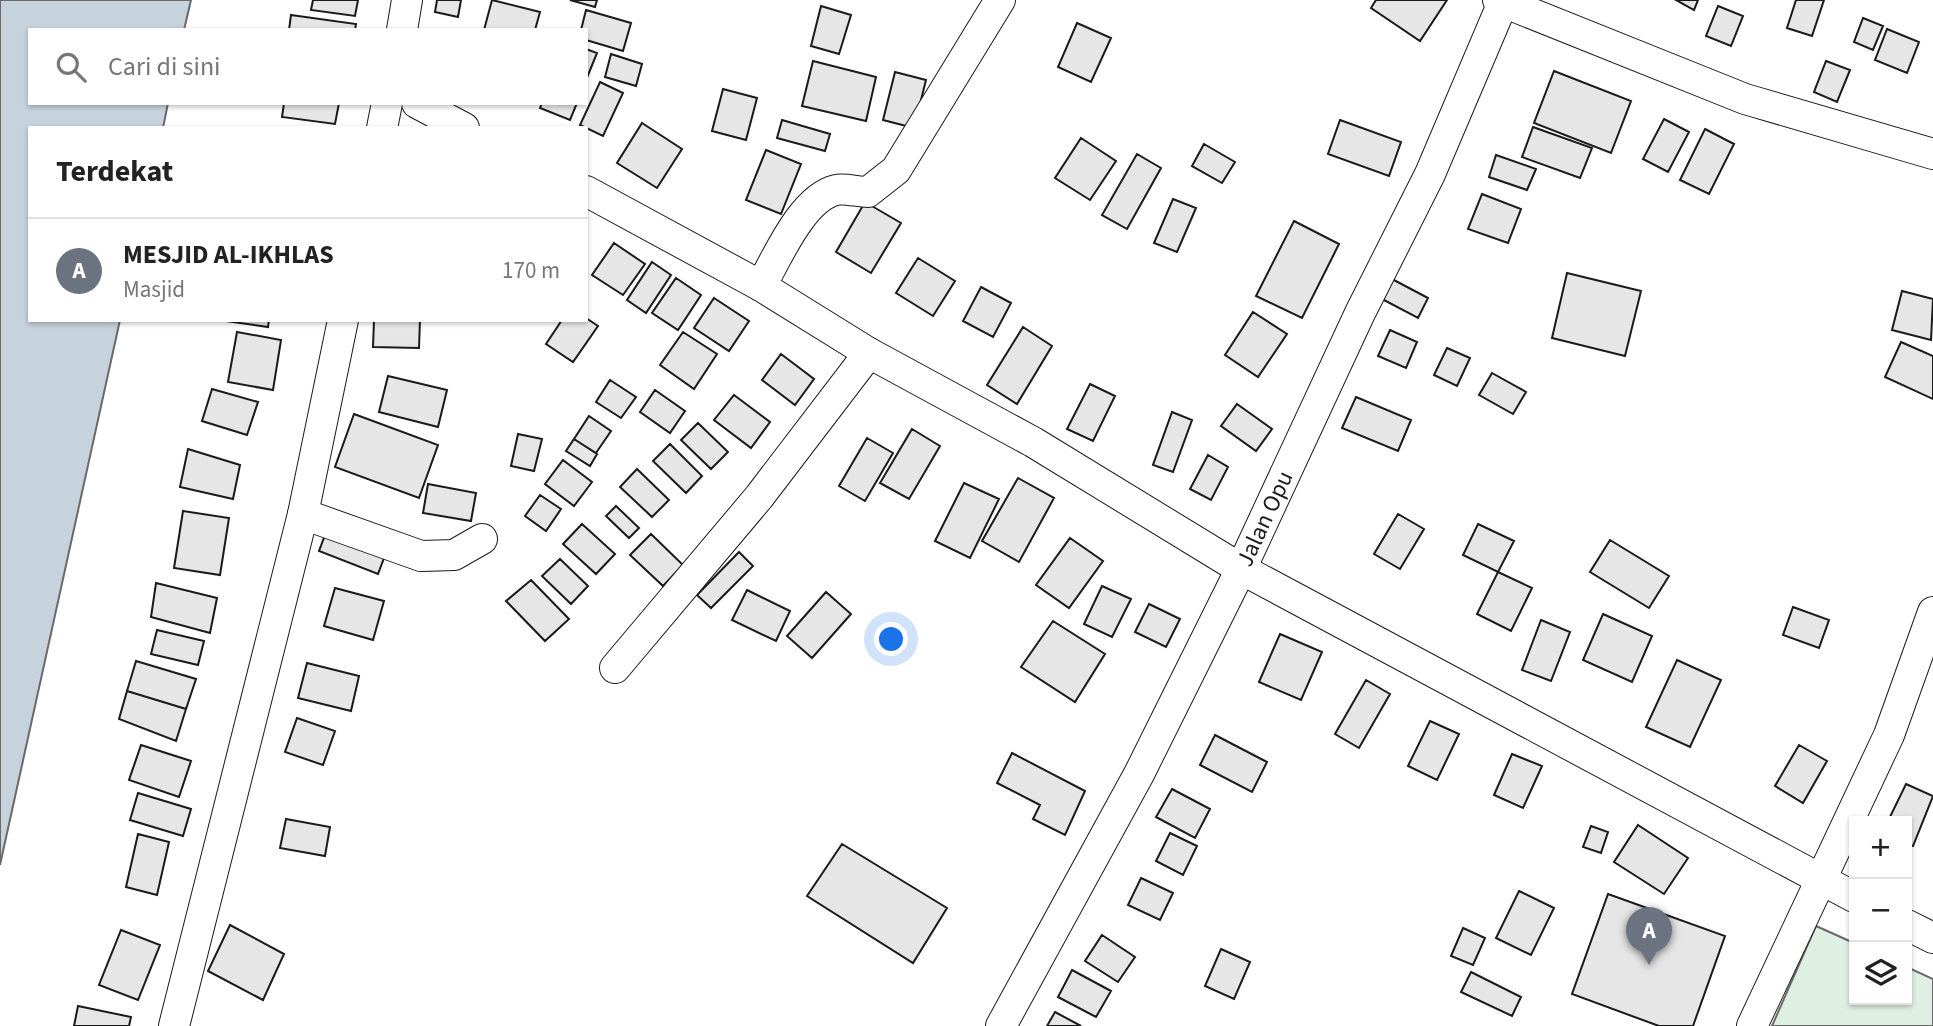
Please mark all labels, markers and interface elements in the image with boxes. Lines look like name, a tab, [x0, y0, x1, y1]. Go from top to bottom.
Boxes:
search box	[28, 28, 588, 105]
icon: search	[52, 48, 90, 86]
text: Cari di sini	[108, 48, 221, 85]
text: Terdekat	[56, 150, 173, 193]
text: MESJID AL-IKHLAS	[123, 236, 334, 273]
text: A	[72, 254, 86, 287]
text: 170 m	[502, 254, 560, 287]
text: Masjid	[123, 273, 185, 306]
street label: Jalan Opu	[1227, 465, 1302, 572]
your location	[874, 622, 908, 656]
map controls	[1849, 816, 1912, 1005]
button: +	[1849, 816, 1912, 879]
button: −	[1849, 879, 1912, 942]
pin: A	[1626, 907, 1672, 965]
button: layers	[1849, 942, 1912, 1005]

